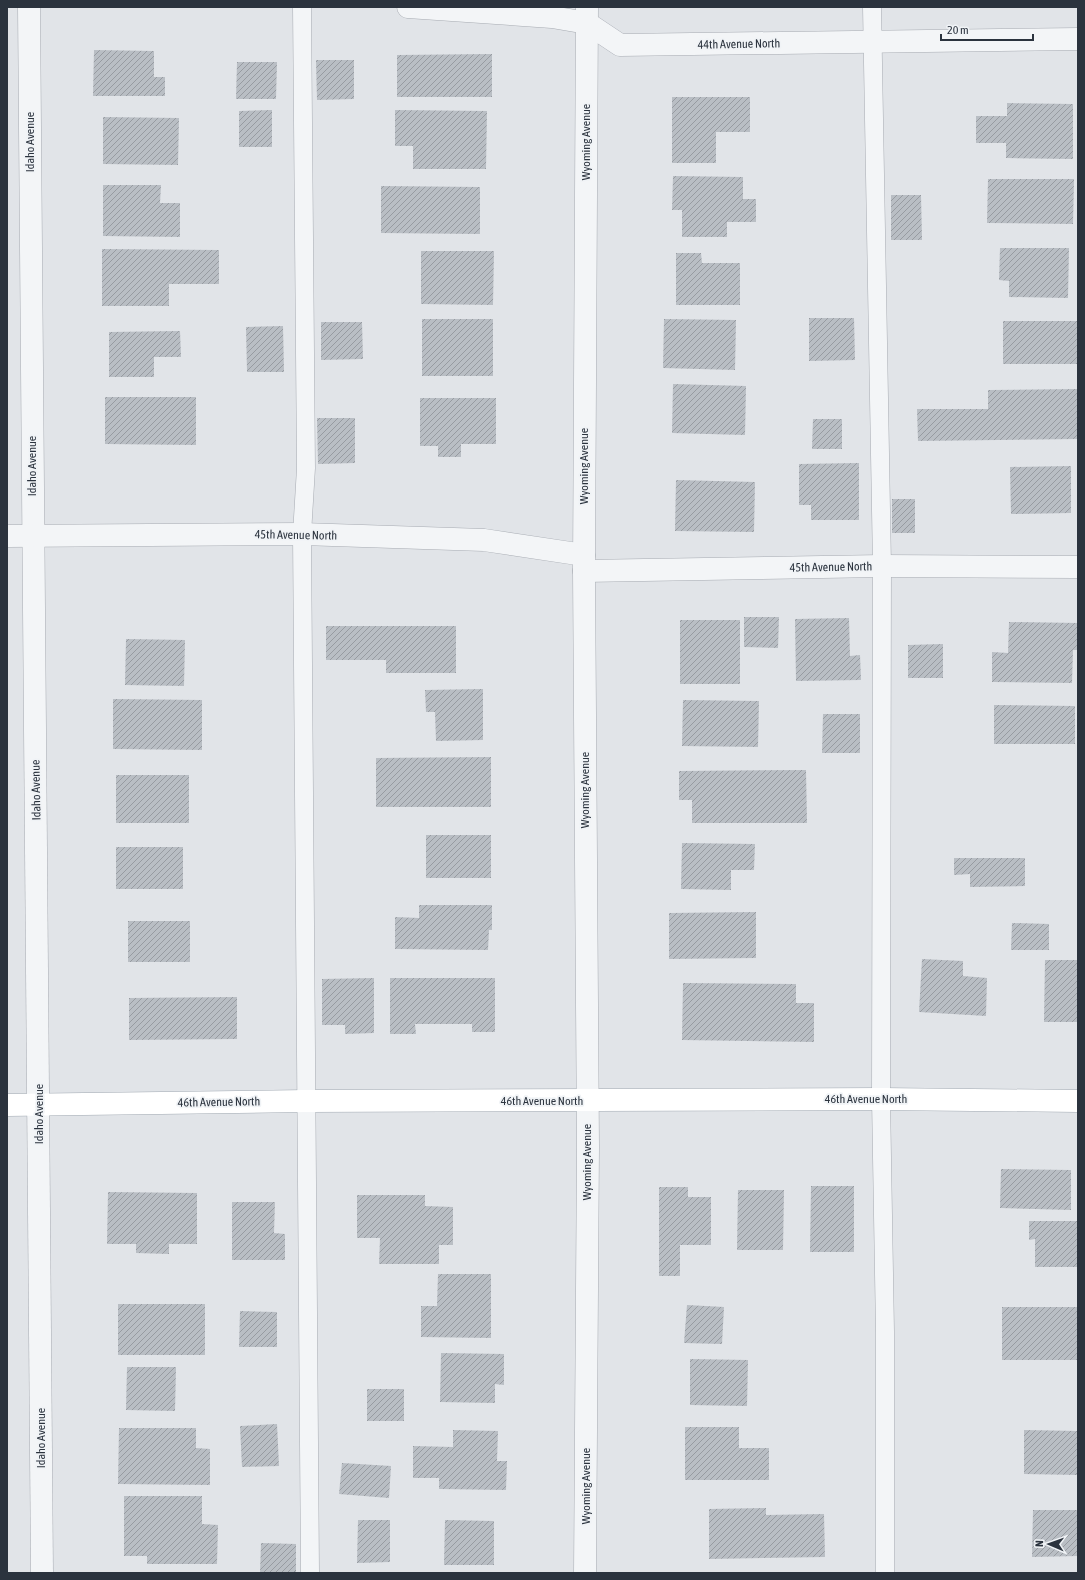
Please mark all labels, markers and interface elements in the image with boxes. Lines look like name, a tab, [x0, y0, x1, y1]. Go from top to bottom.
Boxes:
scale bar	[941, 16, 1033, 42]
text: 20 m	[947, 23, 969, 37]
street label: 44th Avenue North	[698, 36, 780, 52]
street label: Wyoming Avenue	[579, 104, 593, 180]
street label: Idaho Avenue	[23, 112, 37, 172]
street label: Wyoming Avenue	[577, 428, 591, 504]
street label: Idaho Avenue	[25, 436, 39, 496]
street label: 45th Avenue North	[255, 527, 337, 543]
street label: 45th Avenue North	[790, 559, 872, 575]
street label: Wyoming Avenue	[578, 752, 592, 828]
street label: Idaho Avenue	[28, 760, 44, 820]
street label: Idaho Avenue	[32, 1084, 46, 1144]
street label: 46th Avenue North	[825, 1092, 907, 1106]
street label: 46th Avenue North	[178, 1094, 260, 1110]
street label: 46th Avenue North	[501, 1094, 583, 1108]
street label: Wyoming Avenue	[580, 1124, 594, 1200]
street label: Idaho Avenue	[34, 1408, 48, 1468]
street label: Wyoming Avenue	[579, 1448, 593, 1524]
north arrow	[1029, 1524, 1069, 1564]
text: N	[1033, 1540, 1045, 1547]

